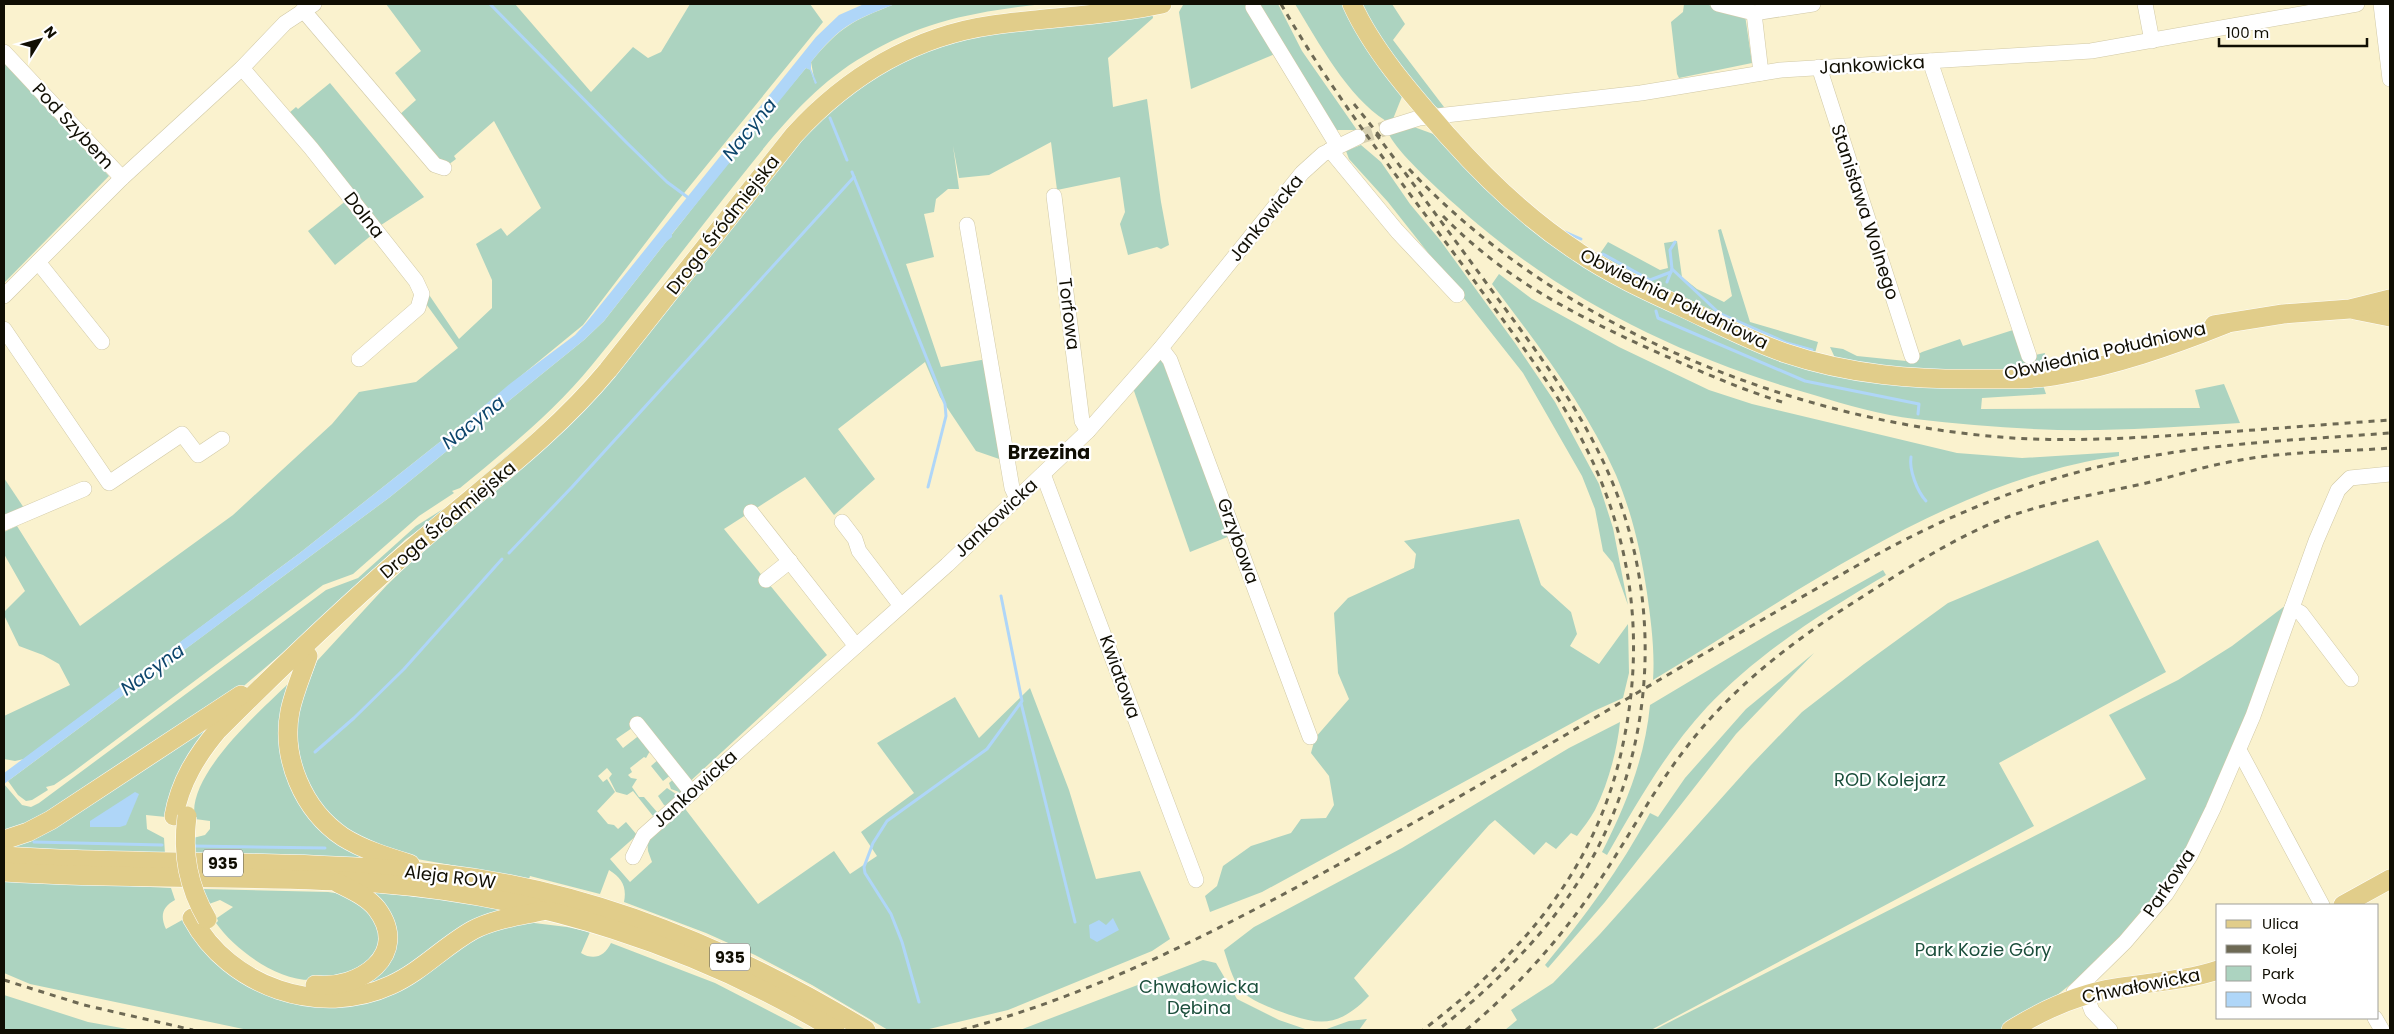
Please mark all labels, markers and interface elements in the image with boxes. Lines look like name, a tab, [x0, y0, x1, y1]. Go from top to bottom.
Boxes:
north arrow	[15, 15, 65, 65]
scale bar	[2219, 15, 2366, 47]
text: N	[39, 22, 62, 42]
text: 100 m	[2226, 22, 2269, 43]
street label: Jankowicka	[1819, 49, 1925, 80]
street label: Pod Szybem	[27, 77, 120, 174]
water label: Nacyna	[716, 92, 783, 166]
street label: Stanisława Wolnego	[1825, 121, 1906, 303]
street label: Droga Śródmiejska	[660, 150, 785, 300]
street label: Jankowicka	[1223, 169, 1309, 267]
street label: Dolna	[338, 186, 390, 243]
street label: Obwiednia Południowa	[1576, 242, 1772, 355]
street label: Torfowa	[1053, 277, 1086, 351]
street label: Obwiednia Południowa	[2002, 315, 2208, 386]
water label: Nacyna	[436, 389, 511, 456]
district label: Brzezina	[1008, 439, 1090, 466]
street label: Droga Śródmiejska	[374, 455, 521, 584]
street label: Jankowicka	[949, 472, 1043, 563]
street label: Grzybowa	[1211, 494, 1266, 587]
street label: Kwiatowa	[1094, 632, 1147, 722]
water label: Nacyna	[115, 637, 190, 702]
street label: Jankowicka	[647, 744, 742, 833]
park label: ROD Kolejarz	[1834, 767, 1946, 792]
street label: Parkowa	[2137, 844, 2200, 922]
road number: 935	[203, 850, 243, 876]
street label: Aleja ROW	[403, 859, 498, 895]
legend	[2216, 904, 2379, 1019]
text: Ulica	[2262, 913, 2299, 934]
park label: Park Kozie Góry	[1915, 937, 2051, 962]
text: Kolej	[2262, 938, 2297, 959]
road number: 935	[710, 944, 750, 970]
street label: Chwałowicka	[2080, 962, 2202, 1009]
text: Park	[2262, 963, 2294, 984]
park label: Chwałowicka Dębina	[1139, 974, 1259, 1020]
text: Woda	[2262, 988, 2307, 1009]

